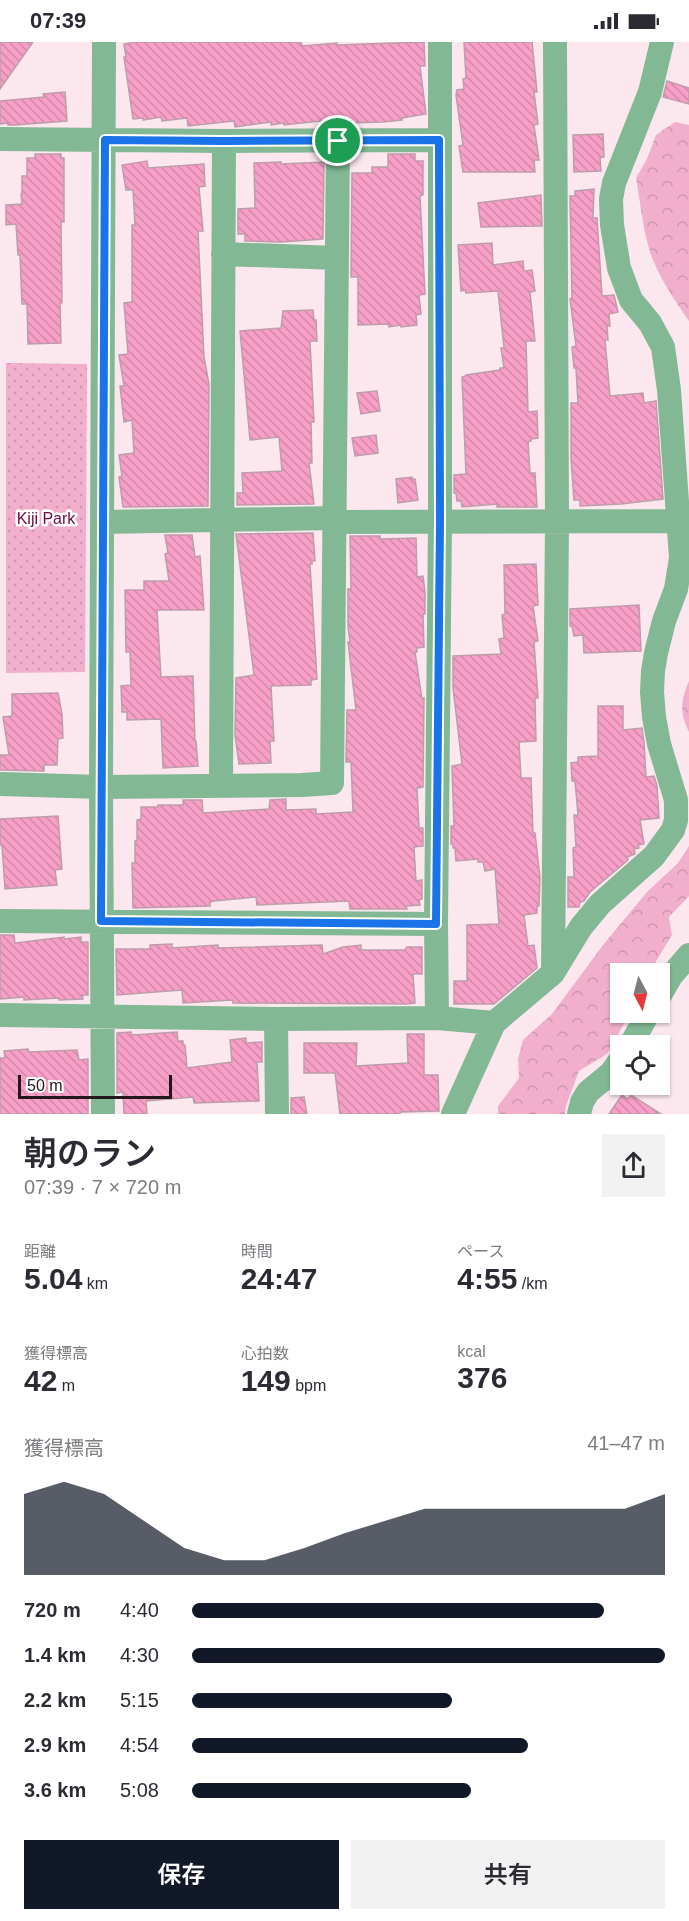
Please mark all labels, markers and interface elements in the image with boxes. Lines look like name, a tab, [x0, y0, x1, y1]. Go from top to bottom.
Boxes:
text: 07:39	[30, 8, 86, 33]
pin	[312, 115, 363, 166]
icon: arrive	[321, 124, 354, 157]
park label: Kiji Park	[17, 510, 76, 527]
north arrow	[610, 963, 670, 1023]
map controls	[610, 963, 670, 1095]
button: locate	[610, 1035, 670, 1095]
scale bar	[18, 1072, 172, 1100]
text: 50 m	[27, 1077, 63, 1094]
button: share	[602, 1134, 665, 1197]
text: 朝のラン	[24, 1135, 156, 1172]
text: 07:39 · 7 × 720 m	[24, 1176, 181, 1198]
text: 距離	[24, 1243, 56, 1260]
text: 時間	[241, 1243, 273, 1260]
text: ペース	[457, 1243, 505, 1260]
text: 5.04	[24, 1262, 82, 1295]
text: 24:47	[241, 1262, 317, 1295]
text: 4:55	[457, 1262, 517, 1295]
text: km	[82, 1275, 108, 1292]
text: /km	[517, 1275, 548, 1292]
text: kcal	[457, 1343, 486, 1360]
text: 獲得標高	[24, 1345, 88, 1362]
text: 心拍数	[241, 1345, 289, 1362]
text: 376	[457, 1361, 507, 1394]
text: 42	[24, 1364, 57, 1397]
text: 149	[241, 1364, 291, 1397]
text: m	[57, 1377, 75, 1394]
text: bpm	[291, 1377, 326, 1394]
text: 41–47 m	[587, 1432, 665, 1454]
text: 獲得標高	[24, 1437, 104, 1459]
text: 720 m	[24, 1599, 81, 1621]
text: 4:40	[120, 1599, 159, 1621]
text: 1.4 km	[24, 1644, 86, 1666]
text: 4:30	[120, 1644, 159, 1666]
text: 2.2 km	[24, 1689, 86, 1711]
text: 5:15	[120, 1689, 159, 1711]
text: 2.9 km	[24, 1734, 86, 1756]
text: 4:54	[120, 1734, 159, 1756]
text: 3.6 km	[24, 1779, 86, 1801]
text: 5:08	[120, 1779, 159, 1801]
button: 保存	[24, 1840, 339, 1909]
button: 共有	[351, 1840, 665, 1909]

